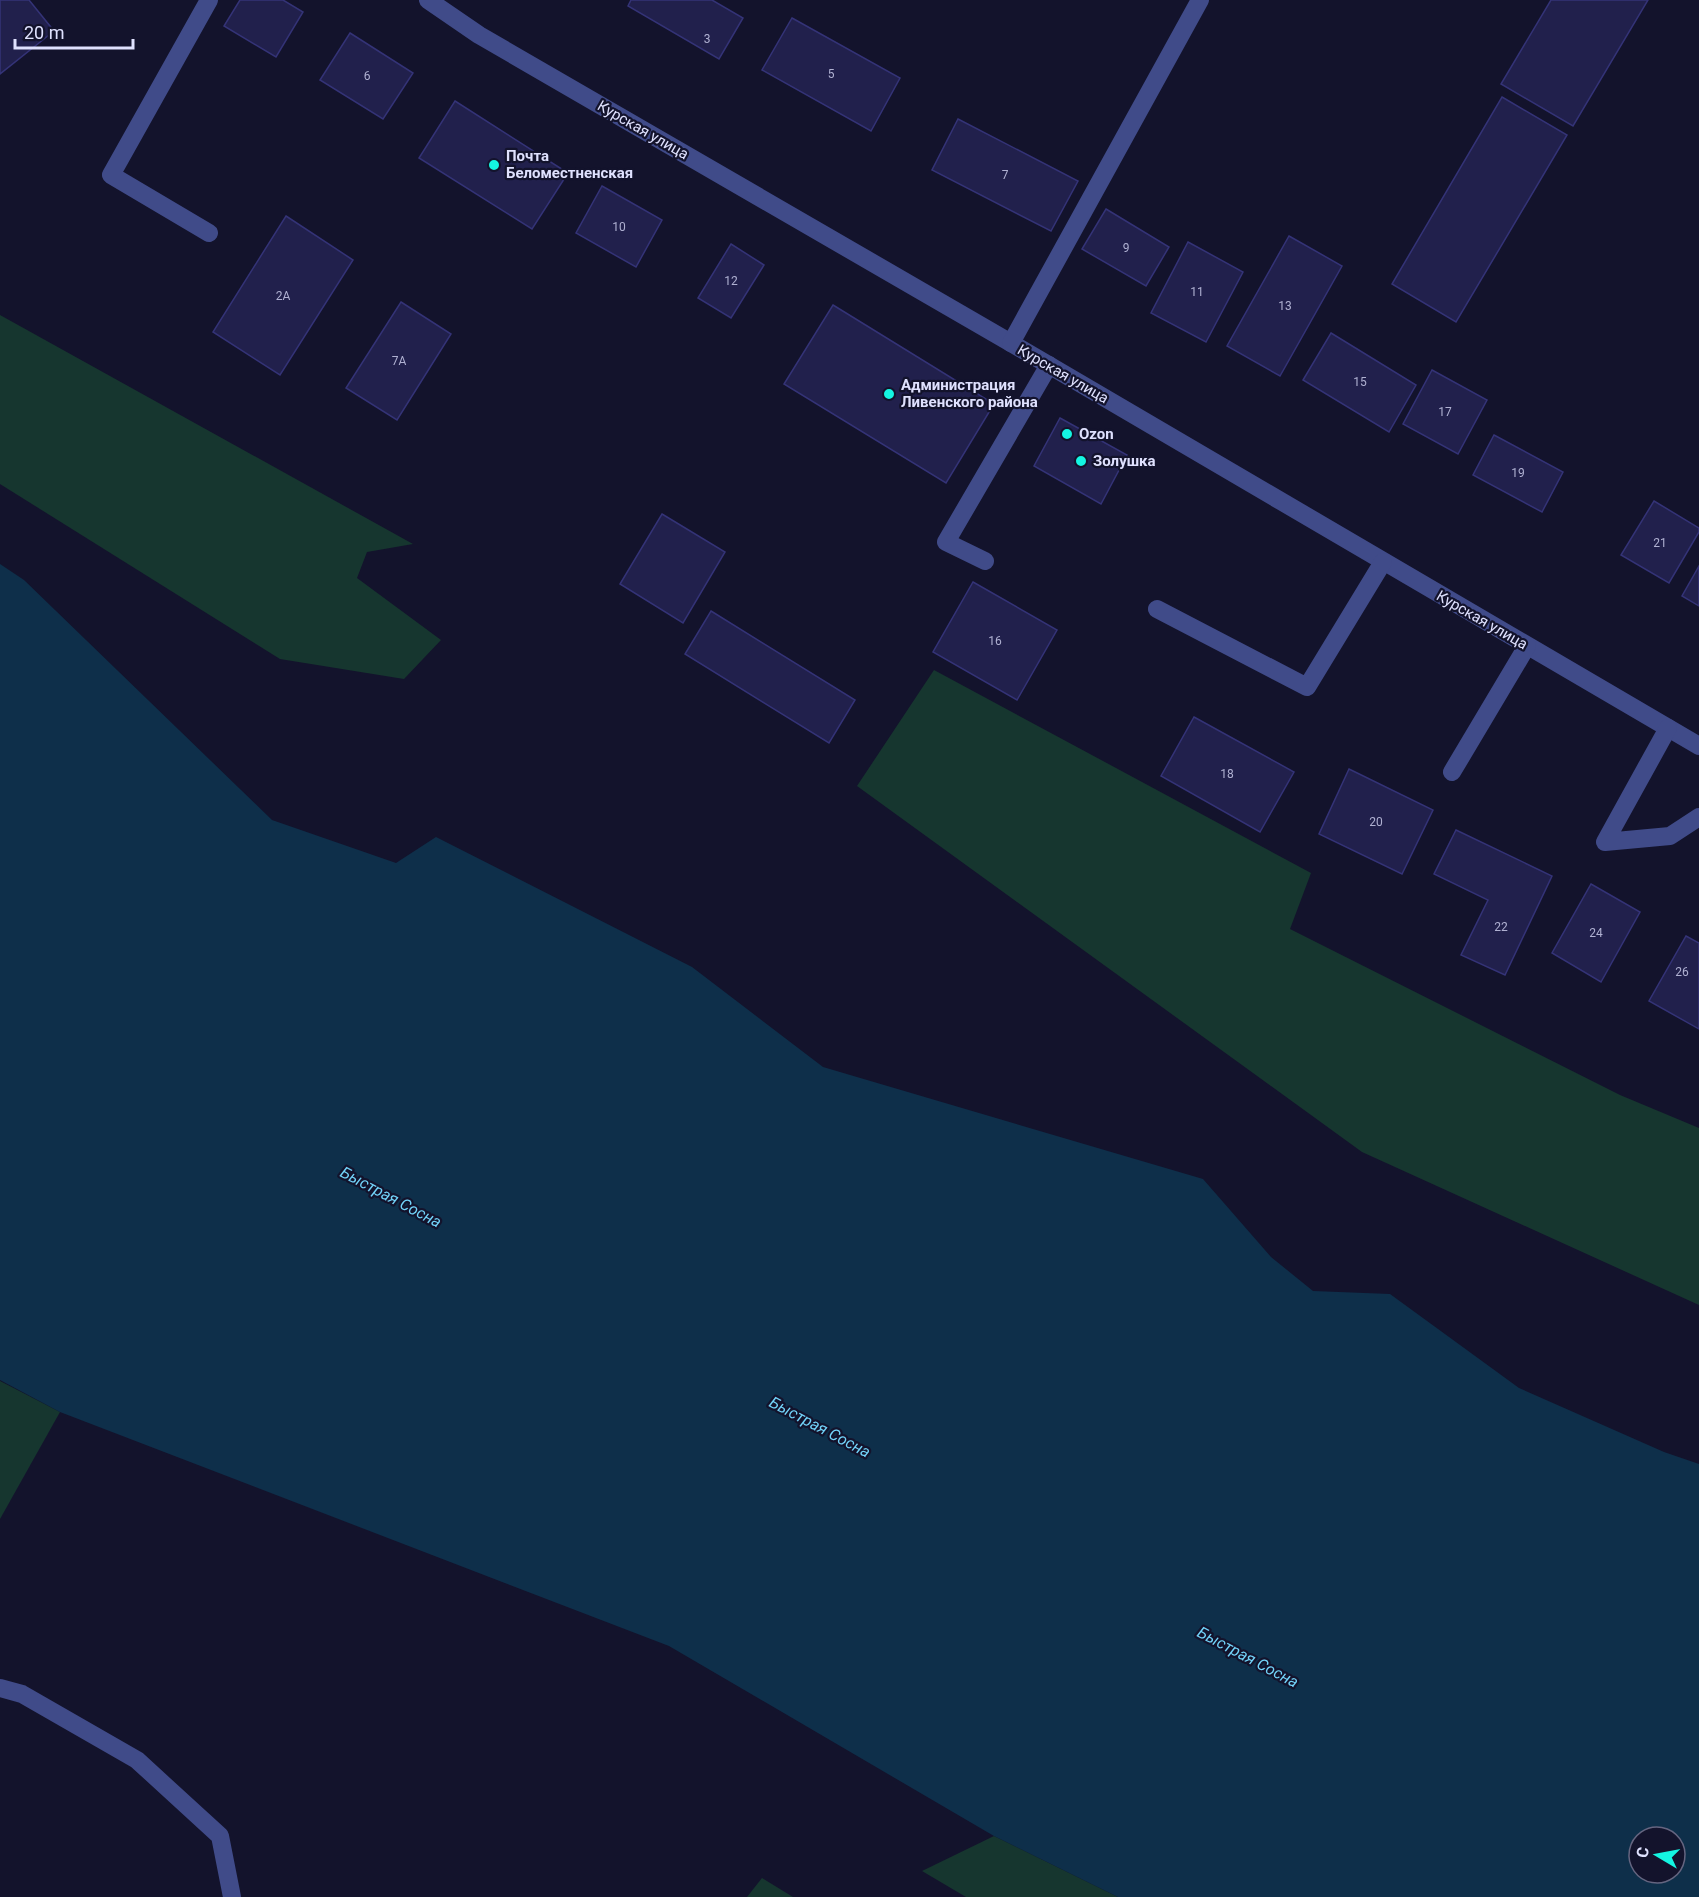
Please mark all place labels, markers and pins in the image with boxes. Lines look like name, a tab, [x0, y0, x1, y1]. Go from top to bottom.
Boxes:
place label: Почта Беломестненская	[506, 147, 633, 182]
marker: Почта Беломестненская	[487, 158, 501, 172]
place label: Администрация Ливенского района	[901, 376, 1038, 411]
marker: Администрация Ливенского района	[882, 387, 896, 401]
place label: Ozon	[1079, 425, 1114, 443]
marker: Ozon	[1060, 427, 1074, 441]
place label: Золушка	[1093, 452, 1156, 470]
marker: Золушка	[1074, 454, 1088, 468]

